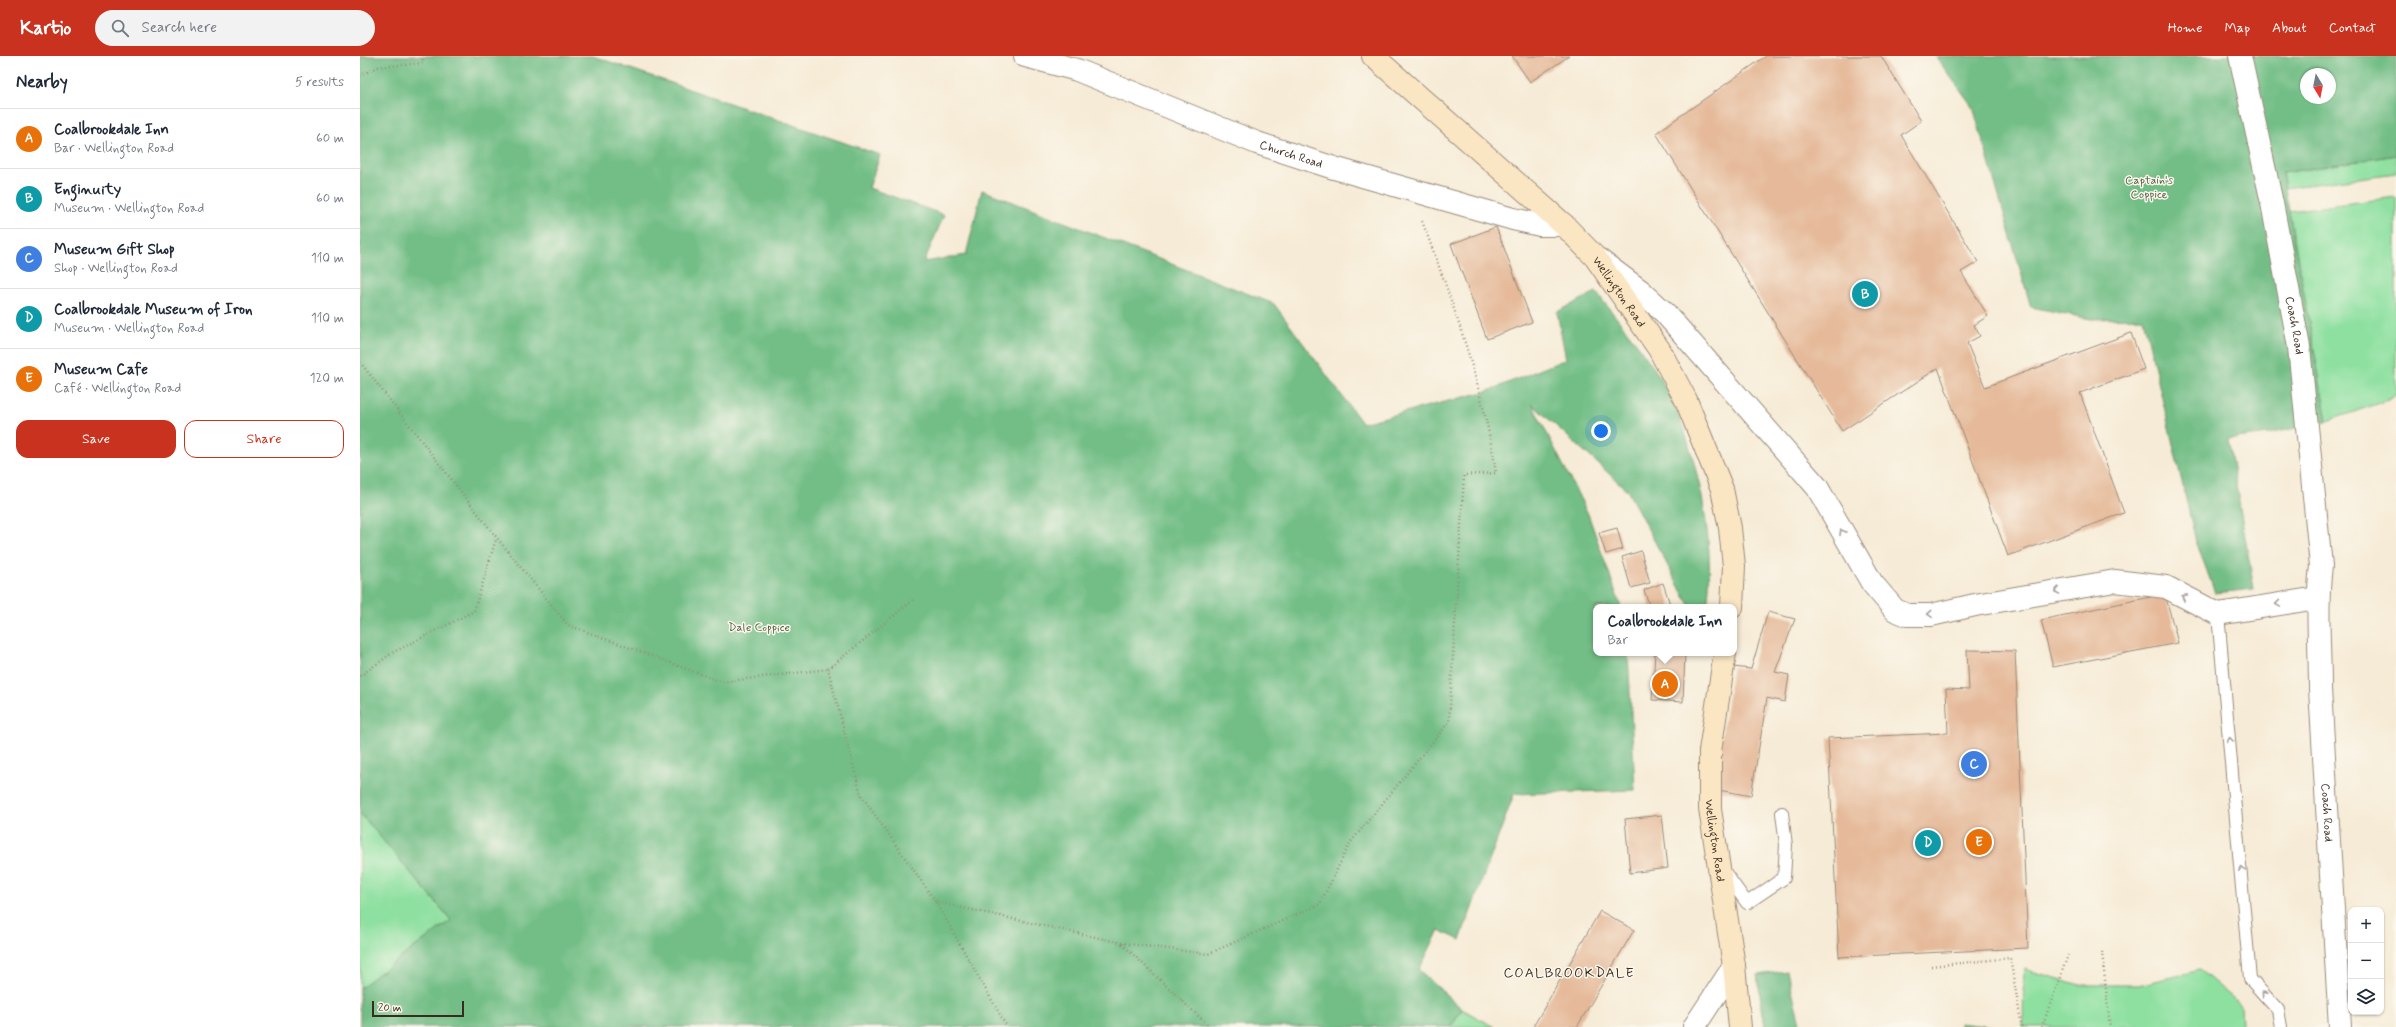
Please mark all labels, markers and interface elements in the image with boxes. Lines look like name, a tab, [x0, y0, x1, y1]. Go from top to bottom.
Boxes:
search box	[95, 10, 375, 46]
text: Kartio	[20, 16, 71, 41]
icon: search	[109, 17, 131, 39]
text: Search here	[141, 18, 217, 38]
text: Home	[2168, 19, 2202, 37]
text: Map	[2224, 19, 2250, 37]
text: About	[2272, 19, 2307, 37]
text: Contact	[2329, 19, 2376, 37]
north arrow	[2300, 68, 2336, 104]
text: Nearby	[16, 71, 68, 93]
text: 5 results	[295, 74, 344, 91]
text: Coalbrookdale Inn	[54, 120, 169, 140]
text: A	[25, 130, 33, 147]
text: 60 m	[316, 130, 344, 147]
street label: Church Road	[1257, 137, 1324, 173]
text: Bar · Wellington Road	[54, 140, 174, 157]
park label: Captain's Coppice	[2125, 173, 2174, 203]
text: Enginuity	[54, 180, 121, 200]
text: B	[25, 190, 33, 207]
text: 60 m	[316, 190, 344, 207]
text: Museum · Wellington Road	[54, 200, 204, 217]
text: Museum Gift Shop	[54, 240, 175, 260]
text: C	[24, 250, 34, 267]
text: 110 m	[311, 250, 344, 267]
street label: Wellington Road	[1588, 254, 1649, 331]
text: Shop · Wellington Road	[54, 260, 178, 277]
pin: B	[1852, 279, 1878, 309]
street label: Coach Road	[2281, 295, 2307, 355]
text: Coalbrookdale Museum of Iron	[54, 300, 253, 320]
text: D	[25, 310, 33, 327]
text: 110 m	[311, 310, 344, 327]
text: Museum · Wellington Road	[54, 320, 204, 337]
text: Museum Cafe	[54, 360, 148, 380]
text: E	[25, 370, 33, 387]
text: 120 m	[310, 370, 344, 387]
text: Café · Wellington Road	[54, 380, 181, 397]
button: Save	[16, 420, 176, 458]
button: Share	[184, 420, 344, 458]
your location	[1591, 421, 1611, 441]
one-way arrow	[1840, 529, 1847, 536]
one-way arrow	[2054, 586, 2060, 595]
one-way arrow	[2180, 594, 2188, 601]
one-way arrow	[2275, 600, 2281, 608]
popup	[1593, 604, 1737, 656]
one-way arrow	[1927, 610, 1933, 619]
text: Coalbrookdale Inn	[1608, 612, 1723, 632]
park label: Dale Coppice	[728, 620, 790, 636]
text: Bar	[1608, 632, 1628, 649]
pin: A	[1652, 669, 1678, 699]
one-way arrow	[2226, 737, 2235, 743]
pin: C	[1961, 749, 1987, 779]
street label: Coach Road	[2317, 783, 2336, 842]
street label: Wellington Road	[1701, 799, 1728, 883]
pin: E	[1966, 827, 1992, 857]
pin: D	[1915, 828, 1941, 858]
one-way arrow	[2237, 866, 2246, 872]
map controls	[2348, 907, 2384, 1015]
button: +	[2348, 907, 2384, 943]
button: −	[2348, 943, 2384, 979]
district label: COALBROOKDALE	[1503, 964, 1635, 982]
button: layers	[2348, 979, 2384, 1015]
one-way arrow	[2261, 991, 2268, 999]
scale bar	[372, 999, 464, 1018]
text: 20 m	[378, 1001, 401, 1015]

